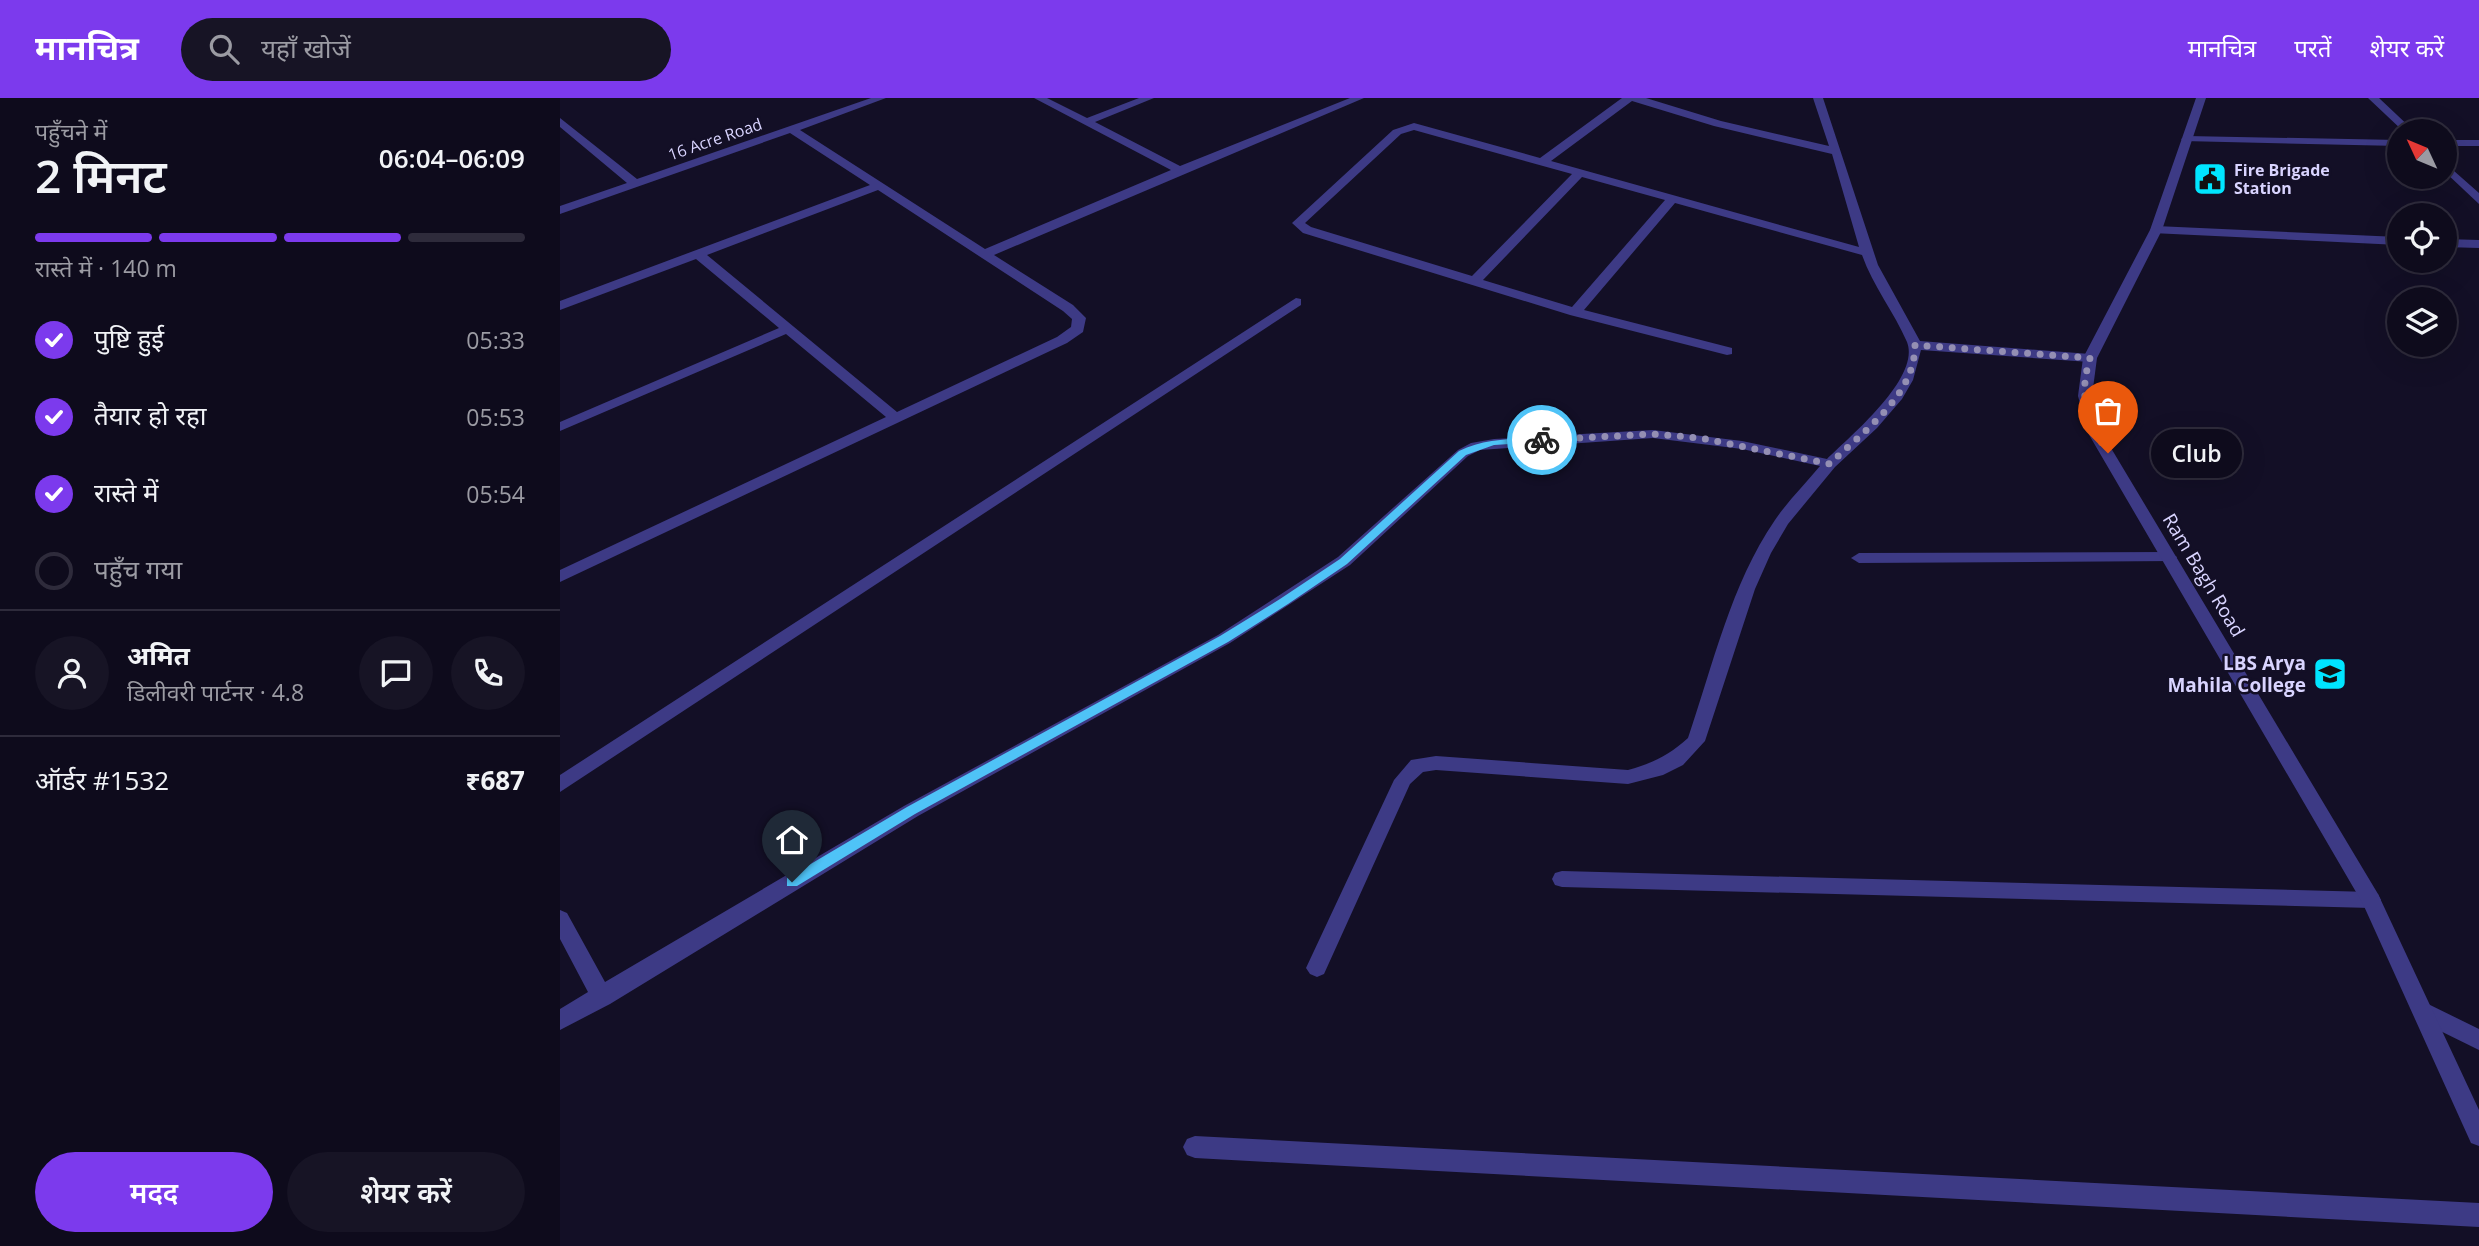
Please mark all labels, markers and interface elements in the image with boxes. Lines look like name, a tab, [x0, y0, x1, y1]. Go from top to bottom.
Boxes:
search box	[181, 18, 671, 81]
text: मानचित्र	[35, 25, 139, 70]
icon: search	[205, 30, 243, 68]
text: यहाँ खोजें	[261, 30, 351, 66]
text: मानचित्र	[2188, 31, 2256, 64]
text: परतें	[2294, 31, 2331, 64]
text: शेयर करें	[2369, 31, 2444, 64]
street label: 16 Acre Road	[665, 113, 765, 165]
text: पहुँचने में	[35, 115, 107, 147]
north arrow	[2387, 119, 2457, 189]
map controls	[2387, 119, 2457, 357]
text: 06:04–06:09	[379, 140, 525, 176]
text: 2 मिनट	[35, 144, 167, 206]
place label: Fire Brigade Station	[2234, 159, 2330, 199]
public building icon: Fire Brigade Station	[2191, 160, 2229, 198]
button: locate	[2387, 203, 2457, 273]
text: रास्ते में · 140 m	[35, 252, 177, 284]
button: layers	[2387, 287, 2457, 357]
text: पुष्टि हुई	[94, 320, 164, 356]
icon: check	[35, 321, 73, 359]
text: 05:33	[466, 324, 525, 356]
pin	[2078, 381, 2138, 453]
icon: bag	[2089, 392, 2127, 430]
text: तैयार हो रहा	[94, 397, 207, 433]
icon: check	[35, 398, 73, 436]
text: 05:53	[466, 401, 525, 433]
courier	[1507, 405, 1577, 475]
icon: bike	[1523, 421, 1561, 459]
callout: Club	[2150, 428, 2241, 478]
text: Club	[2172, 437, 2221, 469]
text: रास्ते में	[94, 474, 159, 510]
icon: check	[35, 475, 73, 513]
text: 05:54	[466, 478, 525, 510]
street label: Ram Bagh Road	[2157, 508, 2251, 642]
text: पहुँच गया	[94, 551, 182, 587]
button: person	[35, 636, 109, 710]
button: chat	[359, 636, 433, 710]
button: phone	[451, 636, 525, 710]
text: अमित	[127, 637, 190, 673]
place label: LBS Arya Mahila College	[2167, 650, 2306, 698]
school or university icon: LBS Arya Mahila College	[2311, 655, 2349, 693]
text: डिलीवरी पार्टनर · 4.8	[127, 676, 304, 708]
text: ऑर्डर #1532	[35, 762, 169, 798]
text: ₹687	[466, 762, 525, 798]
pin	[762, 810, 822, 882]
icon: home	[773, 821, 811, 859]
button: मदद	[35, 1152, 273, 1232]
button: शेयर करें	[287, 1152, 525, 1232]

